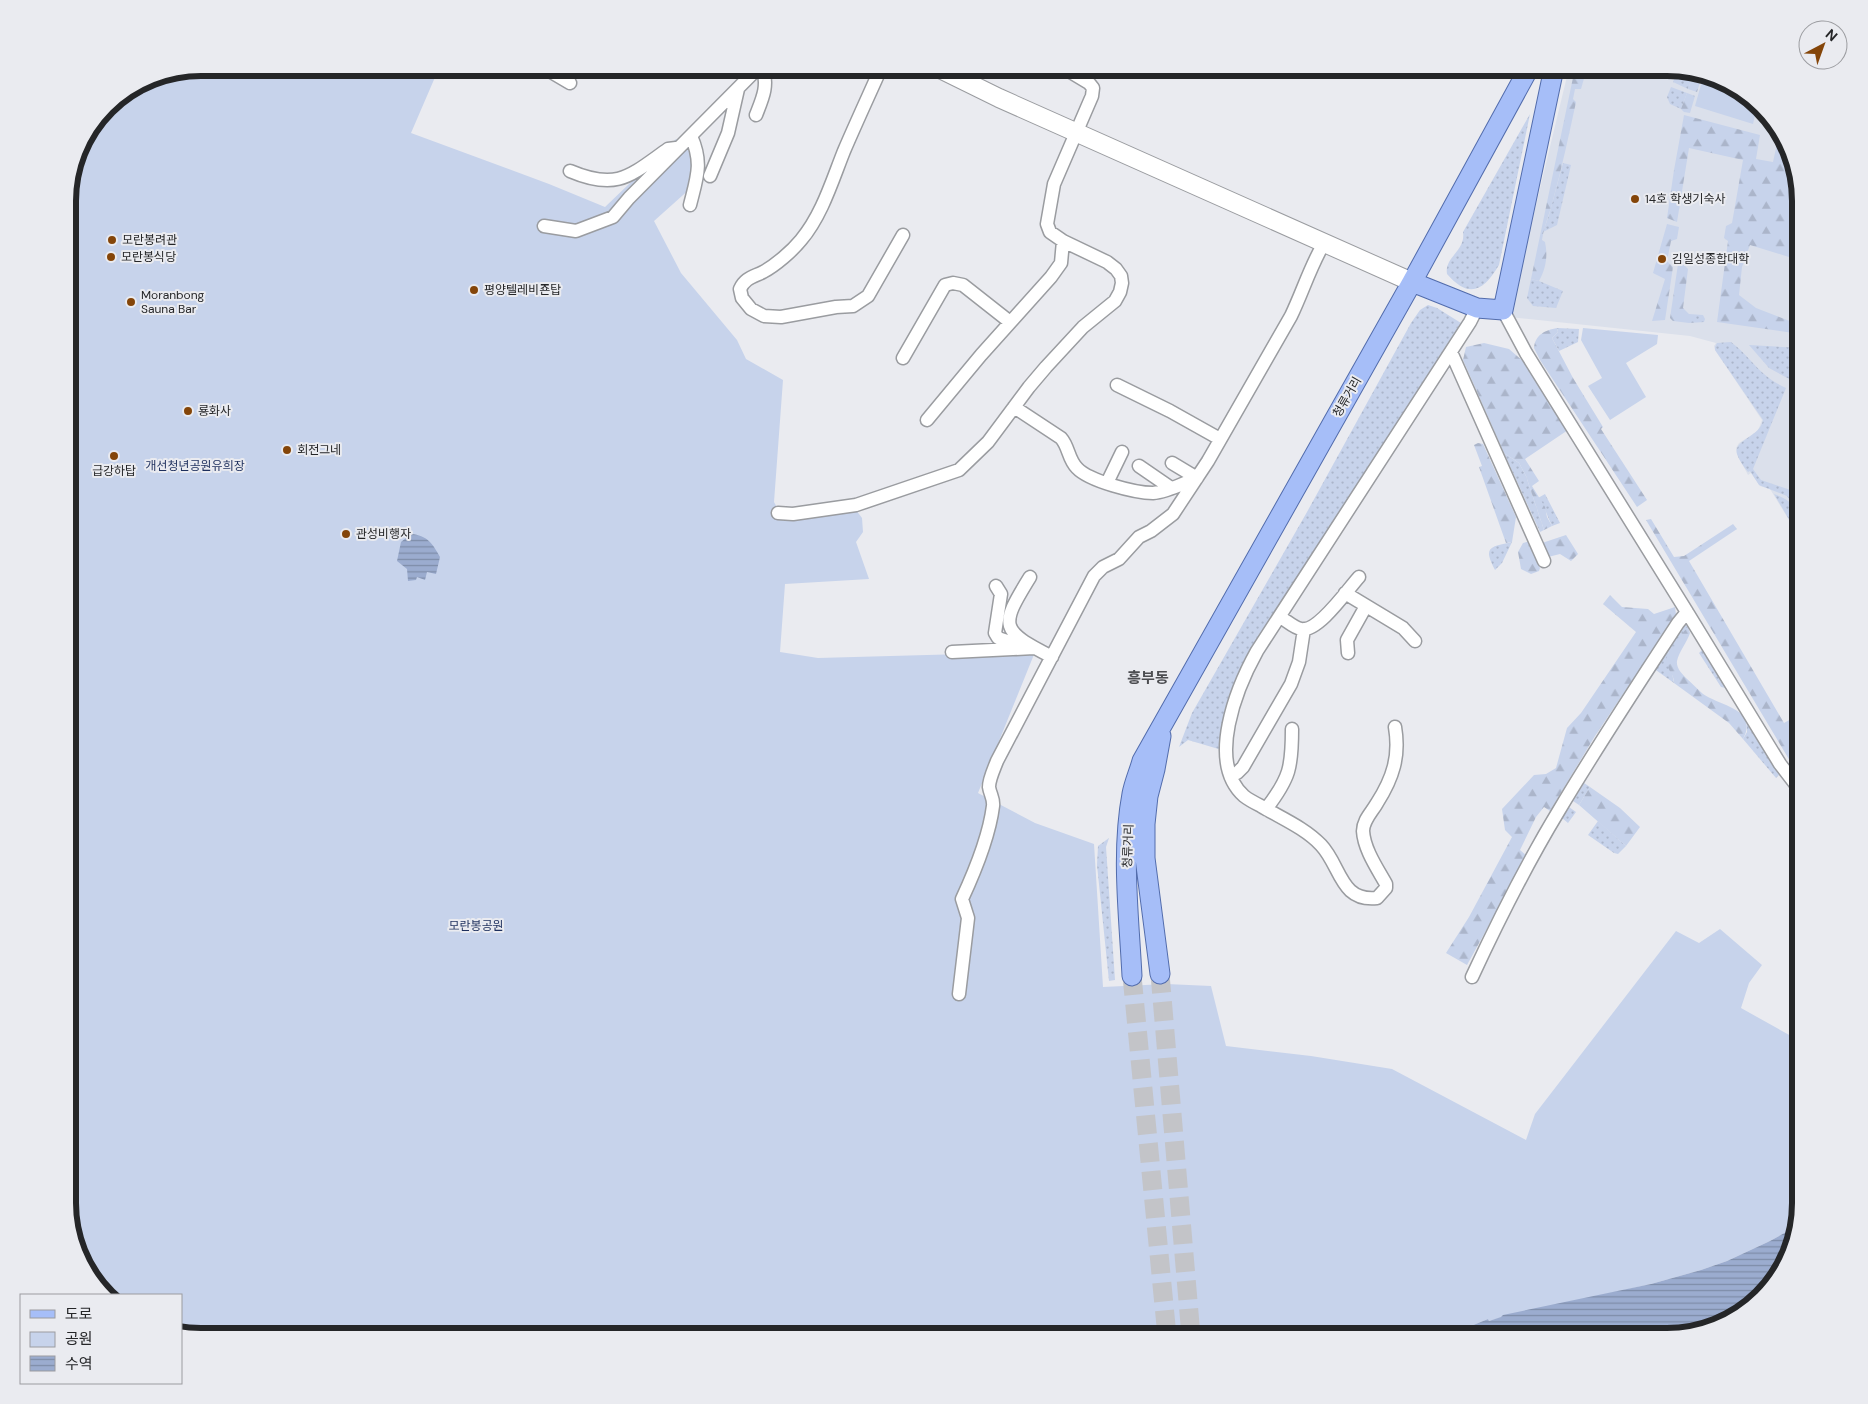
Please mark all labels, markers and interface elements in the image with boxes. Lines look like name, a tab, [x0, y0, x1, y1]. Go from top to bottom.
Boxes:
north arrow	[1798, 20, 1848, 70]
text: N	[1822, 25, 1841, 45]
place label: 14호 학생기숙사	[1645, 191, 1725, 207]
marker: 14호 학생기숙사	[1629, 193, 1641, 205]
place label: 모란봉려관	[122, 232, 177, 248]
marker: 모란봉려관	[106, 234, 118, 246]
place label: 모란봉식당	[121, 249, 176, 265]
marker: 모란봉식당	[105, 251, 117, 263]
place label: 김일성종합대학	[1672, 251, 1749, 267]
marker: 김일성종합대학	[1656, 253, 1668, 265]
place label: 평양텔레비죤탑	[484, 282, 561, 298]
marker: 평양텔레비죤탑	[468, 284, 480, 296]
place label: Moranbong Sauna Bar	[141, 287, 205, 317]
marker: Moranbong Sauna Bar	[125, 296, 137, 308]
street label: 청류거리	[1329, 374, 1365, 420]
place label: 룡화사	[198, 403, 231, 419]
marker: 룡화사	[182, 405, 194, 417]
place label: 회전그네	[297, 442, 341, 458]
marker: 회전그네	[281, 444, 293, 456]
marker: 급강하탑	[108, 450, 120, 462]
park label: 개선청년공원유희장	[145, 458, 245, 474]
place label: 급강하탑	[92, 463, 136, 479]
place label: 관성비행자	[356, 526, 411, 542]
marker: 관성비행자	[340, 528, 352, 540]
district label: 흥부동	[1127, 668, 1169, 688]
street label: 청류거리	[1119, 824, 1137, 868]
park label: 모란봉공원	[448, 918, 504, 934]
legend	[20, 1294, 182, 1384]
text: 도로	[65, 1304, 93, 1324]
text: 공원	[65, 1329, 93, 1349]
text: 수역	[65, 1354, 93, 1374]

